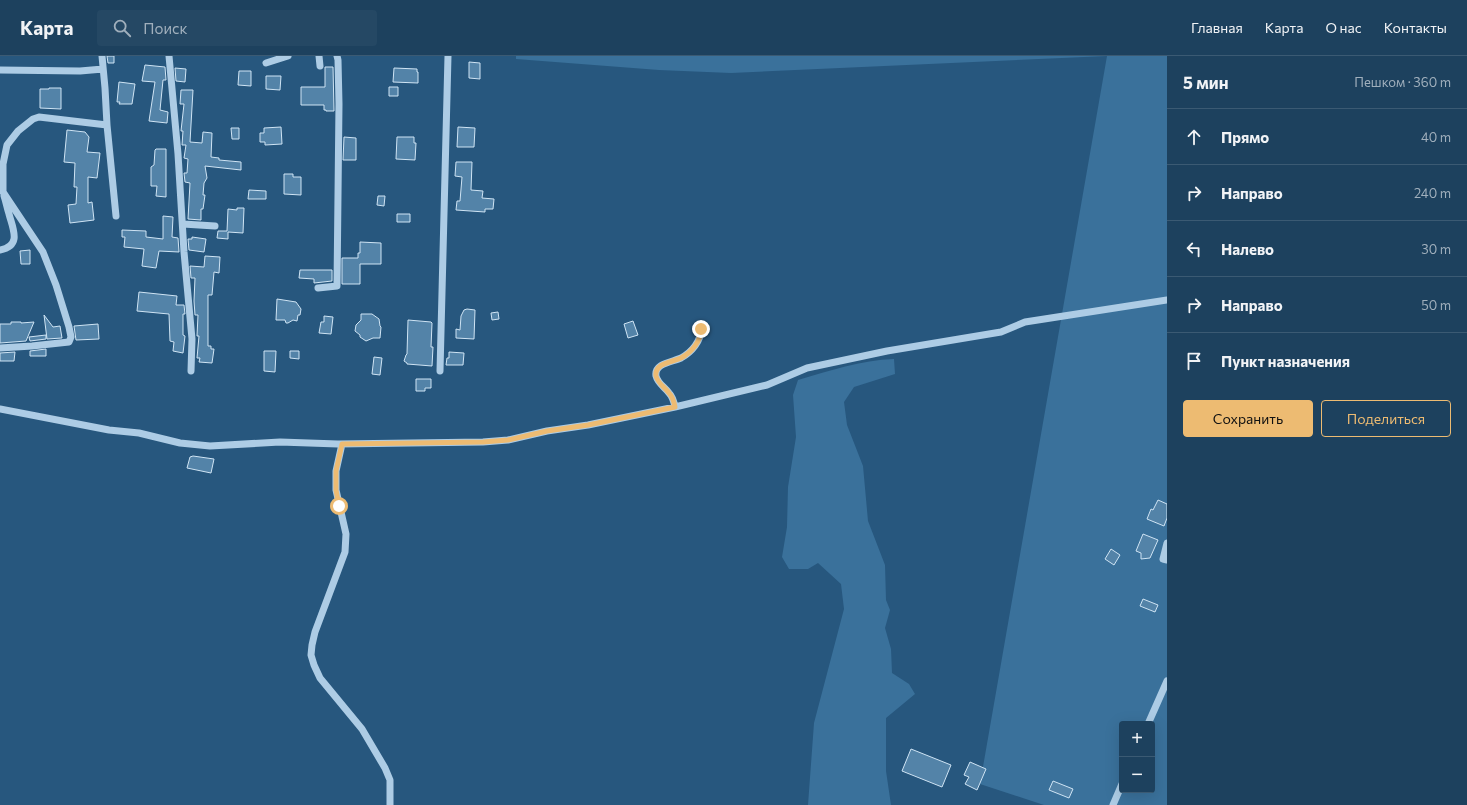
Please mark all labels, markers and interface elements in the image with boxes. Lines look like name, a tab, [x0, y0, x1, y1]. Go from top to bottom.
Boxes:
search box	[97, 10, 377, 46]
text: Карта	[20, 16, 73, 39]
icon: search	[111, 17, 133, 39]
text: Поиск	[143, 19, 188, 37]
text: Главная	[1191, 19, 1243, 36]
text: Карта	[1265, 19, 1303, 36]
text: О нас	[1325, 19, 1362, 36]
text: Контакты	[1384, 19, 1447, 36]
text: 5 мин	[1183, 72, 1229, 93]
text: Пешком · 360 m	[1354, 74, 1451, 90]
icon: ahead	[1183, 126, 1205, 148]
text: Прямо	[1221, 128, 1269, 146]
text: 40 m	[1421, 129, 1451, 145]
icon: right	[1183, 182, 1205, 204]
text: Направо	[1221, 184, 1283, 202]
text: 240 m	[1414, 185, 1451, 201]
icon: left	[1183, 238, 1205, 260]
text: Налево	[1221, 240, 1274, 258]
text: 30 m	[1421, 241, 1451, 257]
icon: right	[1183, 294, 1205, 316]
text: Направо	[1221, 296, 1283, 314]
text: 50 m	[1421, 297, 1451, 313]
route end	[692, 320, 710, 338]
icon: arrive	[1183, 350, 1205, 372]
text: Пункт назначения	[1221, 352, 1350, 370]
button: Сохранить	[1183, 400, 1313, 437]
button: Поделиться	[1321, 400, 1451, 437]
route start	[330, 497, 348, 515]
map controls	[1119, 721, 1155, 793]
button: +	[1119, 721, 1155, 757]
button: −	[1119, 757, 1155, 793]

